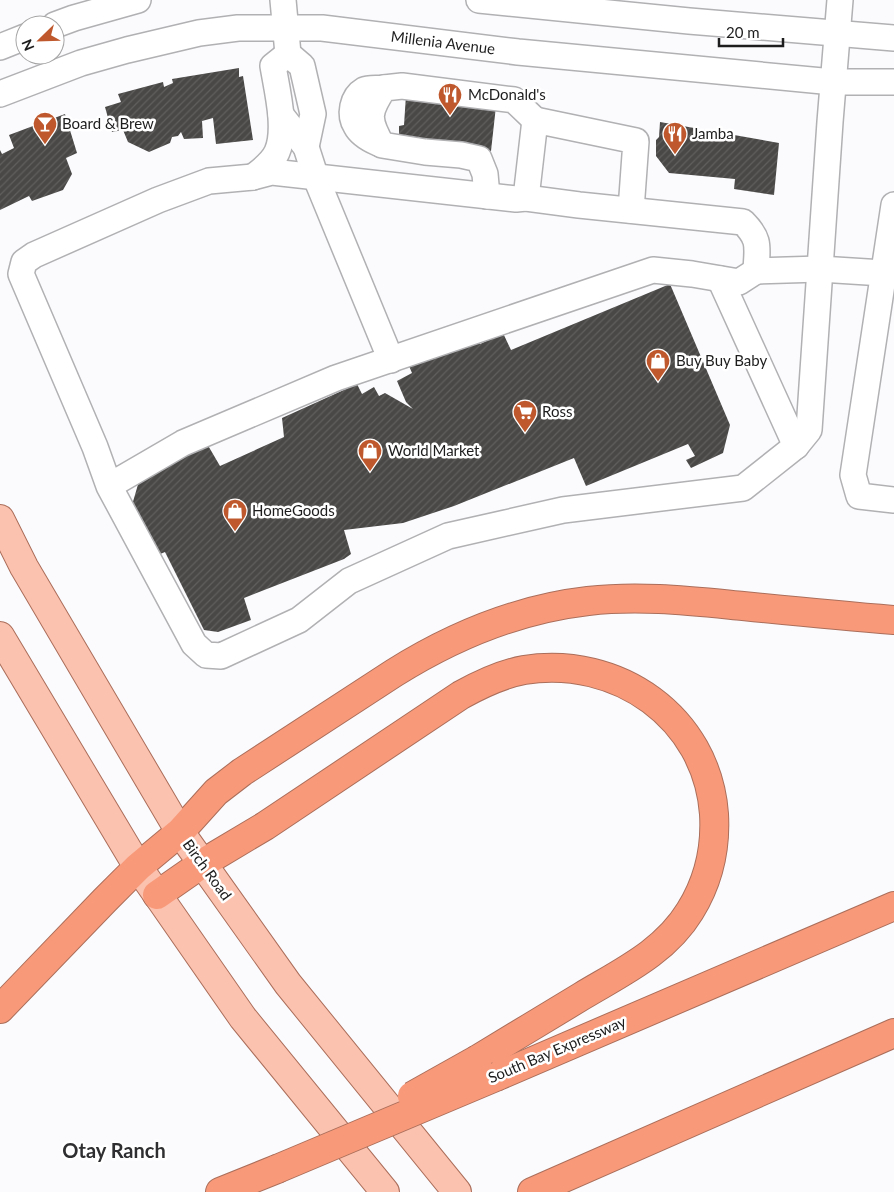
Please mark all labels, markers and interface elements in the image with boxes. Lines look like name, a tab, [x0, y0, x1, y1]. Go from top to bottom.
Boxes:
north arrow	[15, 15, 65, 65]
scale bar	[719, 15, 783, 47]
text: 20 m	[726, 23, 760, 41]
street label: Millenia Avenue	[390, 27, 496, 57]
text: N	[18, 37, 38, 54]
restaurant icon: McDonald's	[437, 82, 463, 116]
place label: McDonald's	[468, 85, 546, 103]
bar icon: Board & Brew	[32, 111, 58, 145]
place label: Board & Brew	[62, 114, 154, 132]
restaurant icon: Jamba	[662, 121, 688, 155]
place label: Jamba	[692, 124, 734, 142]
shop icon: Buy Buy Baby	[645, 348, 671, 382]
place label: Buy Buy Baby	[676, 351, 767, 369]
supermarket icon: Ross	[512, 399, 538, 433]
place label: Ross	[542, 402, 572, 420]
shop icon: World Market	[357, 438, 383, 472]
place label: World Market	[388, 441, 480, 459]
shop icon: HomeGoods	[222, 498, 248, 532]
place label: HomeGoods	[252, 501, 335, 519]
street label: Birch Road	[180, 835, 236, 903]
street label: South Bay Expressway	[485, 1012, 628, 1086]
district label: Otay Ranch	[62, 1138, 166, 1162]

